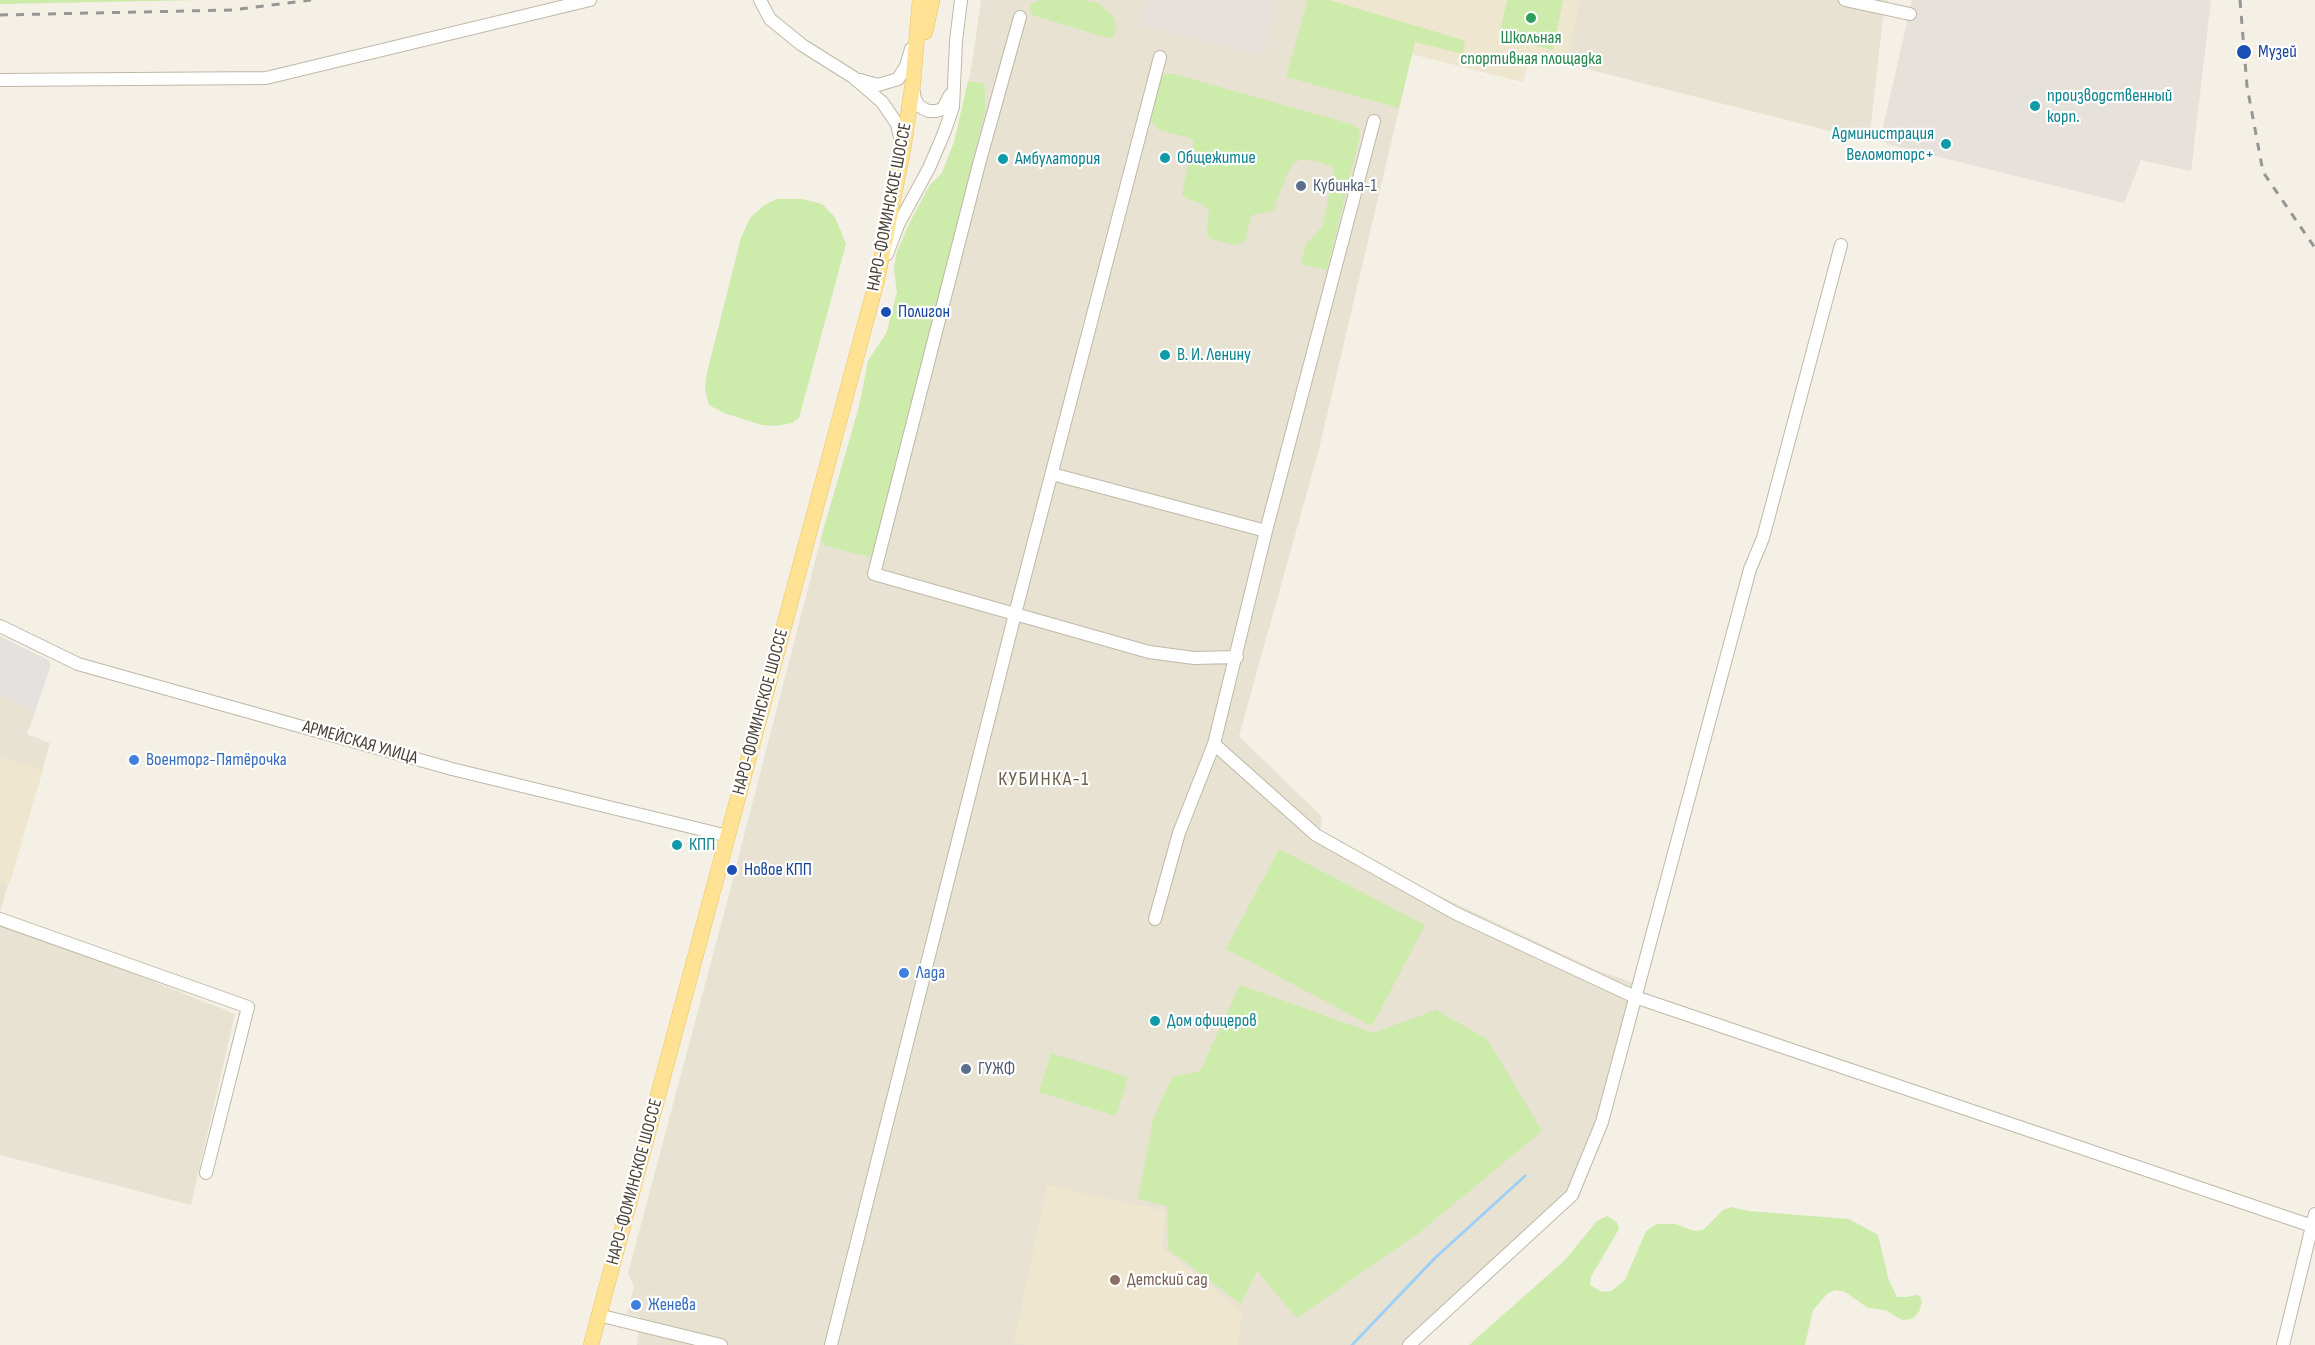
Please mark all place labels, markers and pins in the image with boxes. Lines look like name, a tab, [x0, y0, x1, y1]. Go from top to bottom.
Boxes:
marker: Школьная спортивная площадка	[1524, 11, 1538, 25]
place label: Школьная спортивная площадка	[1460, 27, 1602, 70]
place label: Музей	[2258, 41, 2297, 63]
marker: Музей	[2235, 43, 2253, 61]
place label: производственный корп.	[2047, 85, 2172, 128]
marker: производственный корп.	[2028, 99, 2042, 113]
place label: Администрация Веломоторс+	[1832, 123, 1934, 166]
marker: Администрация Веломоторс+	[1939, 137, 1953, 151]
place label: Общежитие	[1177, 147, 1256, 169]
place label: Амбулатория	[1015, 148, 1100, 170]
marker: Общежитие	[1158, 151, 1172, 165]
marker: Амбулатория	[996, 152, 1010, 166]
place label: Кубинка-1	[1313, 175, 1377, 197]
marker: Кубинка-1	[1294, 179, 1308, 193]
place label: Полигон	[898, 301, 950, 323]
marker: Полигон	[879, 305, 893, 319]
place label: В. И. Ленину	[1177, 344, 1251, 366]
marker: В. И. Ленину	[1158, 348, 1172, 362]
place label: Военторг-Пятёрочка	[146, 749, 287, 771]
marker: Военторг-Пятёрочка	[127, 753, 141, 767]
place label: КПП	[689, 834, 715, 856]
marker: КПП	[670, 838, 684, 852]
place label: Новое КПП	[744, 859, 812, 881]
marker: Новое КПП	[725, 863, 739, 877]
place label: Лада	[916, 962, 945, 984]
marker: Лада	[897, 966, 911, 980]
place label: Дом офицеров	[1167, 1010, 1257, 1032]
marker: Дом офицеров	[1148, 1014, 1162, 1028]
place label: ГУЖФ	[978, 1058, 1015, 1080]
marker: ГУЖФ	[959, 1062, 973, 1076]
place label: Детский сад	[1127, 1269, 1208, 1291]
marker: Детский сад	[1108, 1273, 1122, 1287]
place label: Женева	[648, 1294, 696, 1316]
marker: Женева	[629, 1298, 643, 1312]

